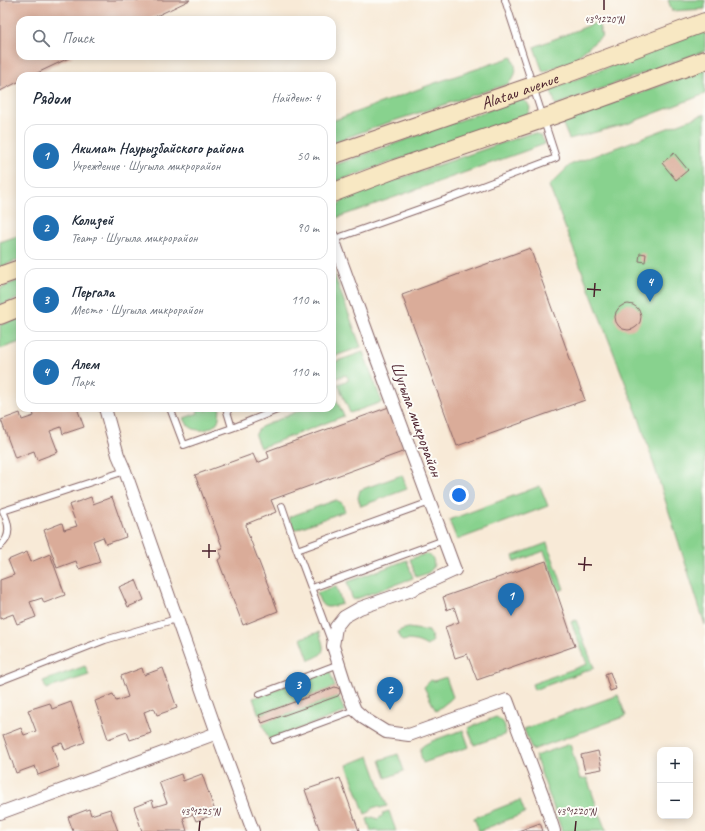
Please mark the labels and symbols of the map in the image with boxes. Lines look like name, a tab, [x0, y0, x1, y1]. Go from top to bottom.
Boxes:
text: 43°12'20"N	[584, 13, 626, 26]
street label: Alatau avenue	[478, 67, 562, 114]
pin: 4	[637, 269, 663, 302]
street label: Шугыла микрорайон	[386, 359, 447, 480]
your location	[449, 485, 469, 505]
pin: 1	[498, 583, 524, 616]
pin: 3	[285, 672, 311, 705]
pin: 2	[377, 677, 403, 710]
text: 43°12'25"N	[180, 805, 222, 818]
text: 43°12'20"N	[556, 805, 598, 818]

